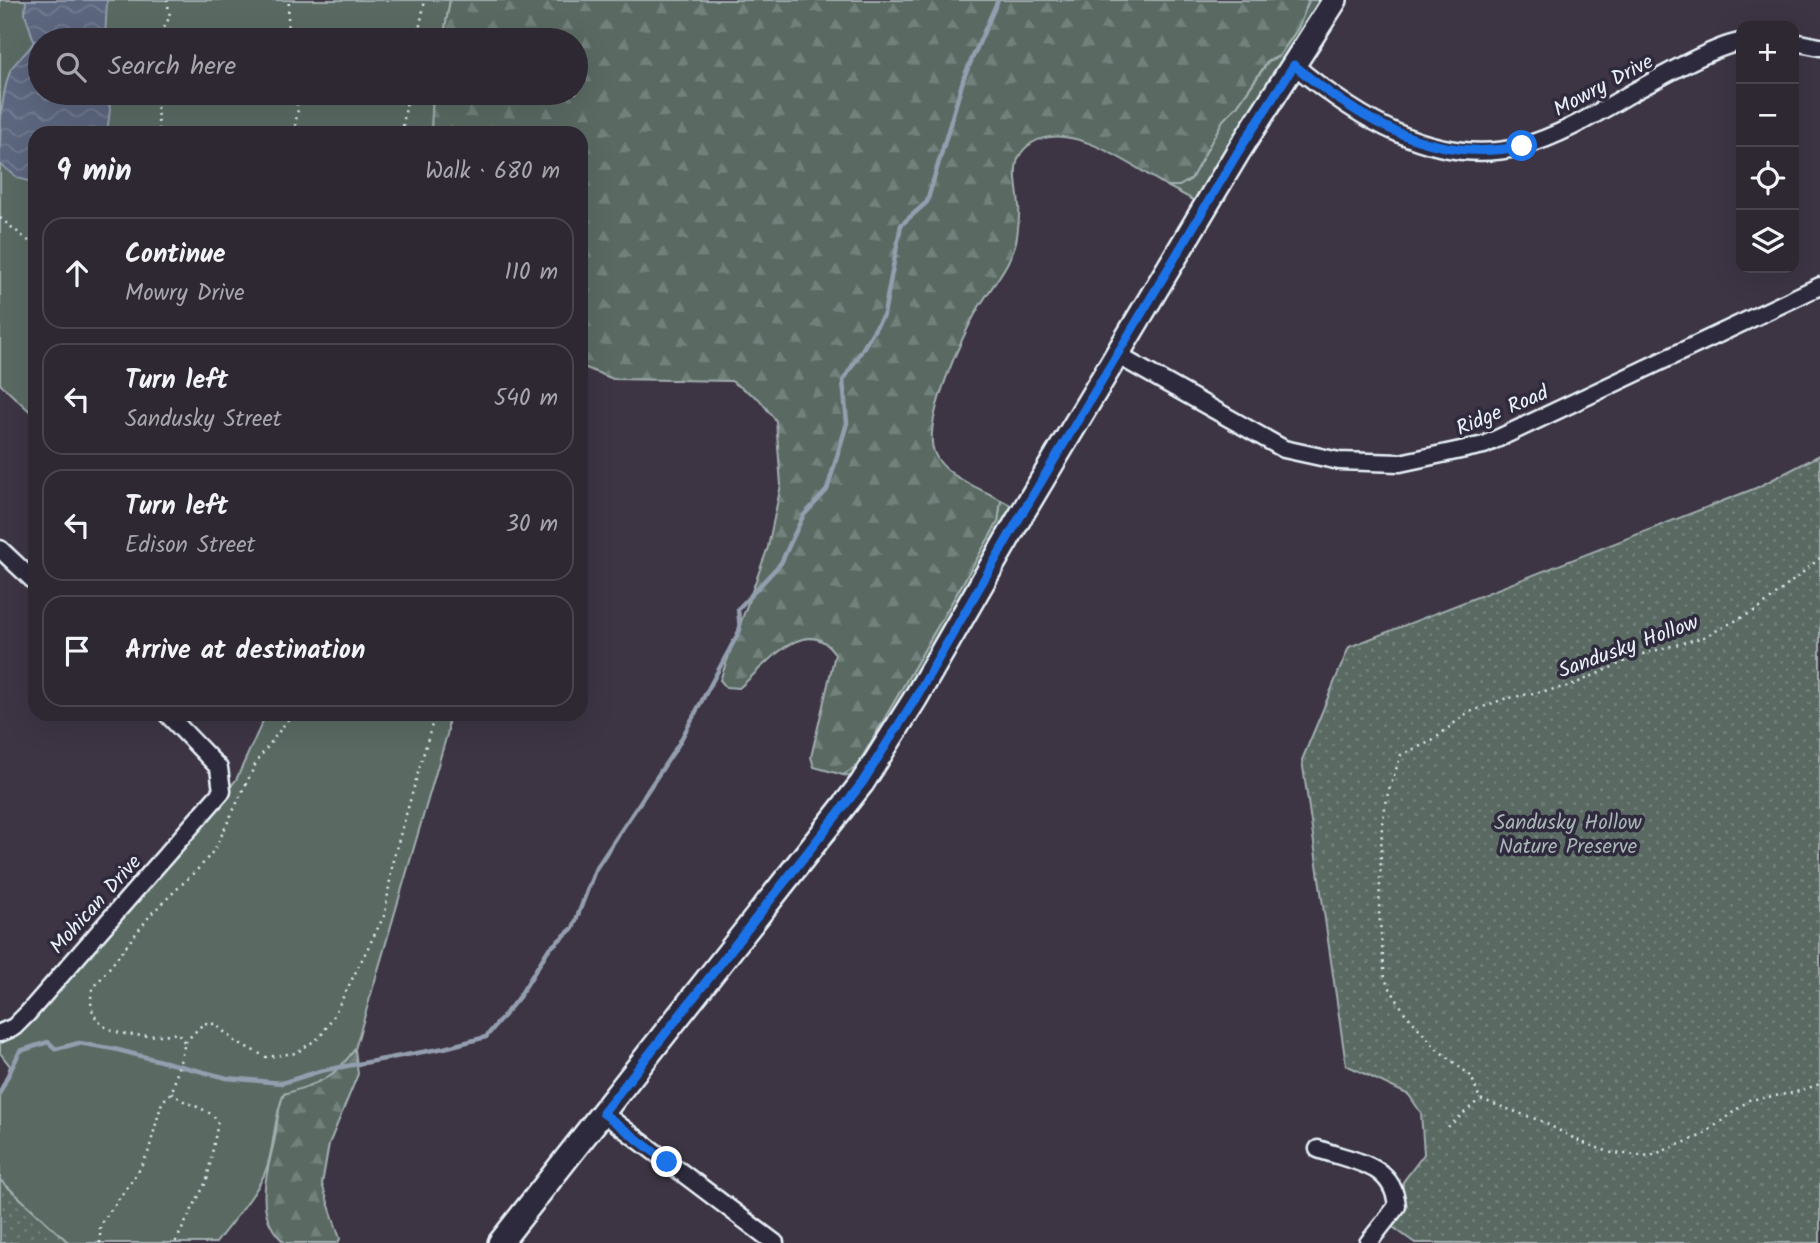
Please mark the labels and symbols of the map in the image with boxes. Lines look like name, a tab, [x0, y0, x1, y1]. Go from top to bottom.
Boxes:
street label: Mowry Drive	[1548, 46, 1660, 127]
route start	[1506, 130, 1537, 161]
street label: Ridge Road	[1451, 377, 1554, 446]
street label: Sandusky Hollow	[1554, 606, 1704, 688]
park label: Sandusky Hollow Nature Preserve	[1494, 807, 1643, 864]
street label: Mohican Drive	[42, 847, 151, 962]
route end	[651, 1146, 682, 1177]

